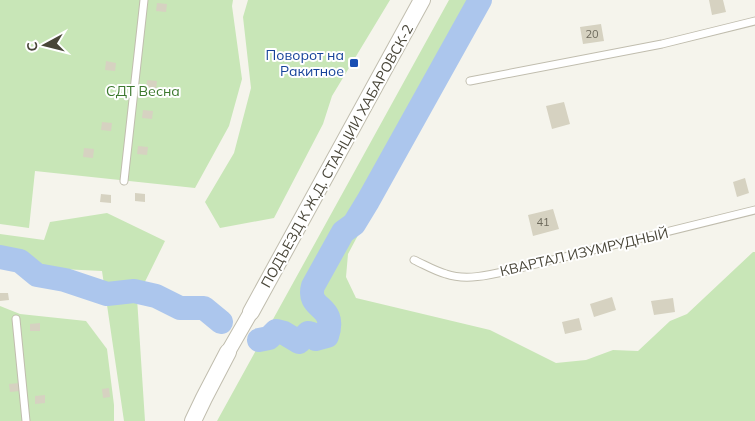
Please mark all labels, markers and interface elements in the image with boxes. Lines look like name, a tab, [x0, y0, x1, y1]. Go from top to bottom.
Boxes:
north arrow	[20, 20, 70, 70]
street label: ПОДЪЕЗД К Ж.Д. СТАНЦИИ ХАБАРОВСК-2	[257, 21, 417, 291]
house number: 20	[585, 27, 599, 41]
text: С	[23, 41, 42, 52]
place label: Поворот на Ракитное	[266, 46, 344, 80]
marker: Поворот на Ракитное	[348, 57, 360, 69]
park label: СДТ Весна	[106, 82, 180, 100]
house number: 41	[536, 215, 550, 229]
street label: КВАРТАЛ ИЗУМРУДНЫЙ	[498, 224, 670, 280]

